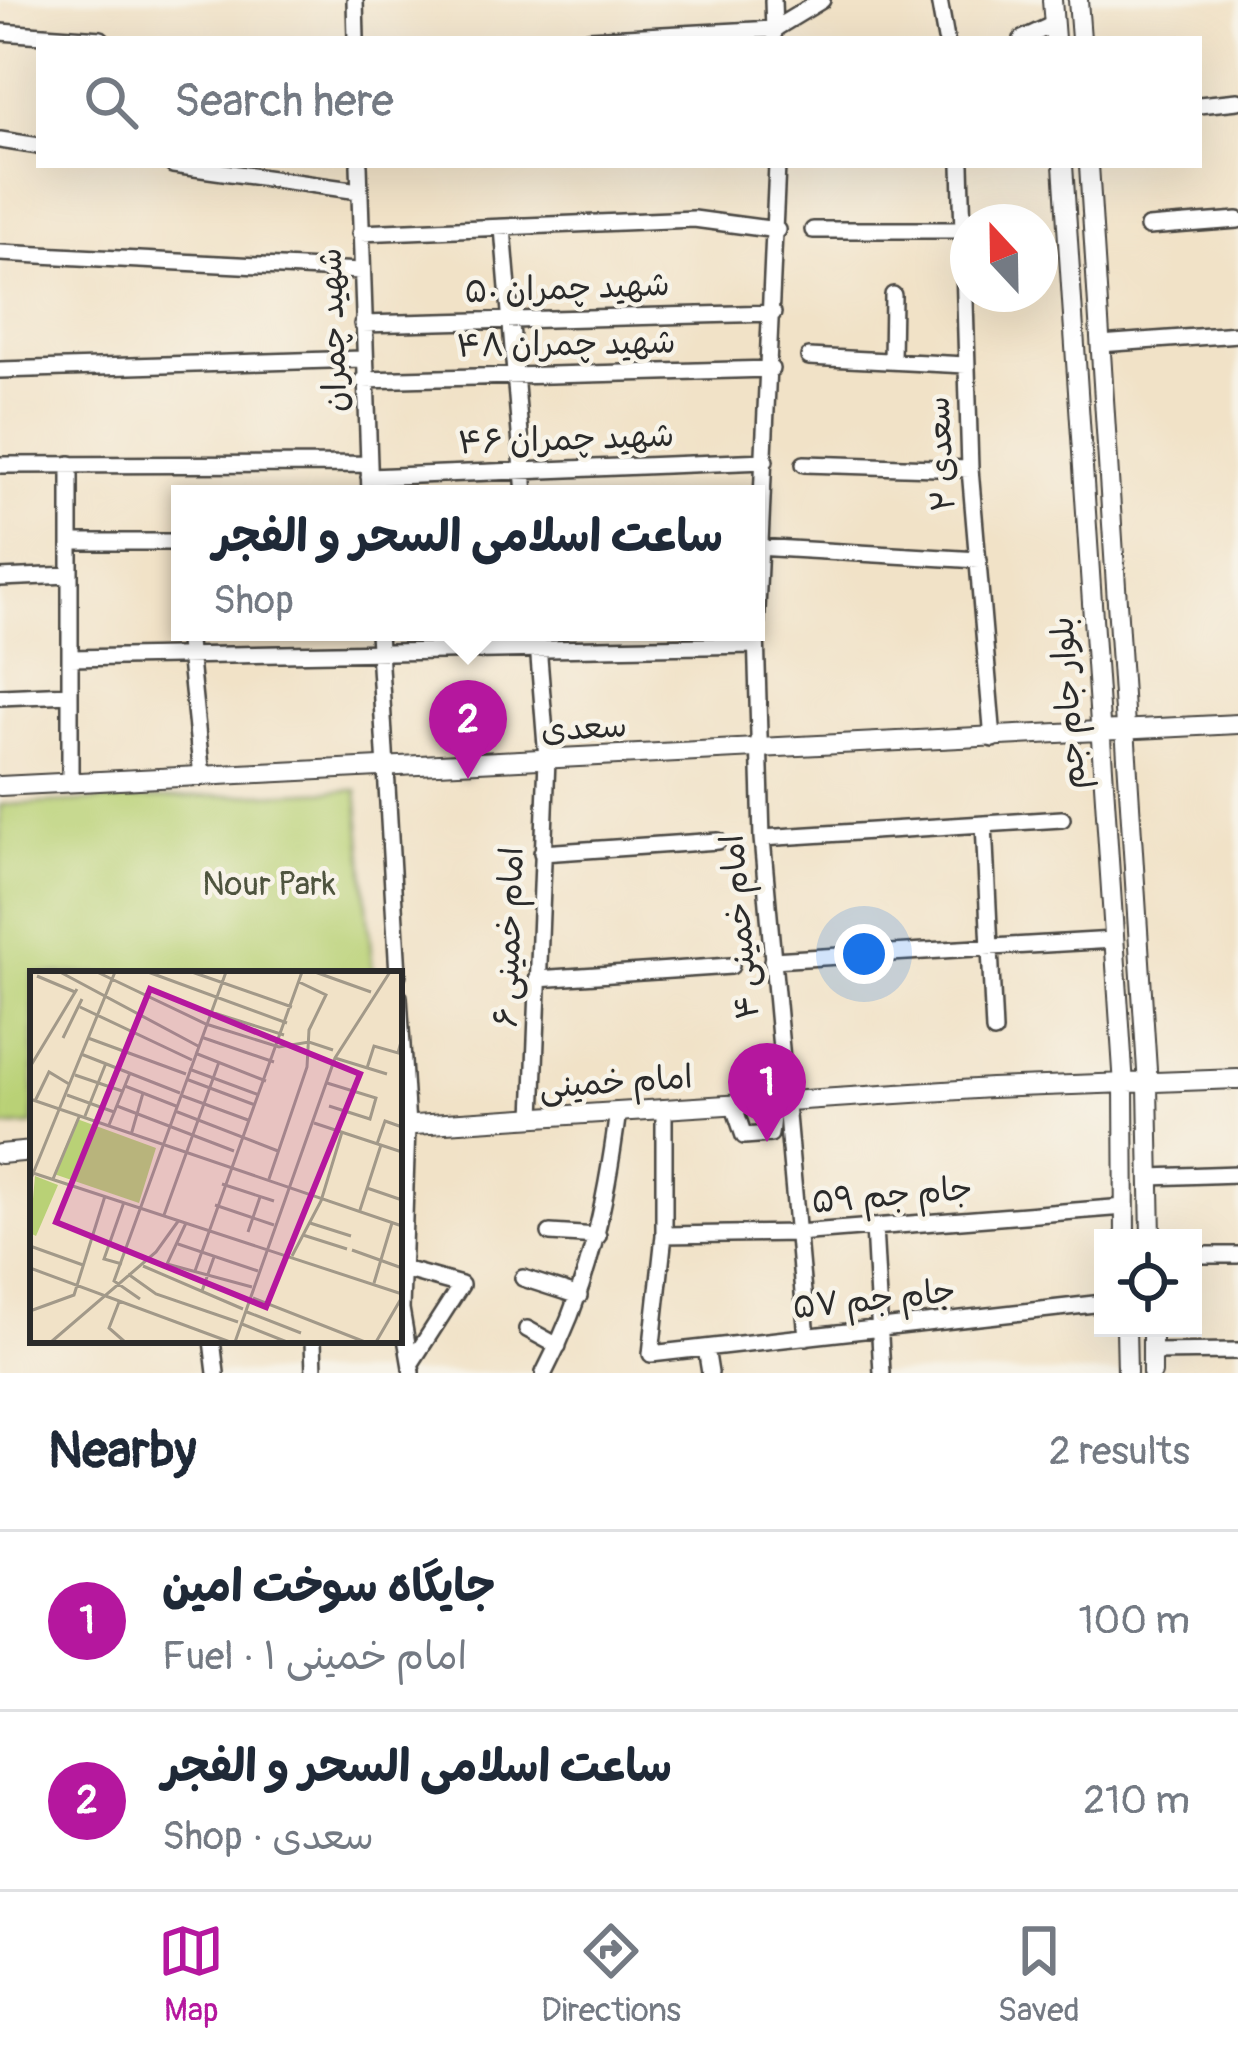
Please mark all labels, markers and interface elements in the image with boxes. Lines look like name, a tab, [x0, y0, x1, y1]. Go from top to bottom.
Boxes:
search box	[36, 36, 1202, 168]
icon: search	[78, 69, 144, 135]
text: Search here	[174, 74, 394, 130]
north arrow	[950, 204, 1058, 312]
street label: شهید چمران	[310, 247, 356, 413]
street label: شهید چمران ۵۰	[464, 264, 670, 312]
street label: شهید چمران ۴۸	[456, 322, 676, 366]
street label: سعدی ۲	[918, 395, 964, 513]
street label: شهید چمران ۴۶	[457, 415, 675, 463]
popup	[171, 485, 765, 641]
text: ساعت اسلامی السحر و الفجر	[213, 509, 723, 565]
text: Shop	[213, 576, 294, 625]
street label: بلوار جام جم	[1042, 615, 1098, 791]
pin: 2	[429, 680, 507, 779]
street label: سعدی	[540, 705, 628, 751]
street label: امام خمینی ۴	[711, 832, 772, 1021]
street label: امام خمینی ۶	[485, 846, 537, 1028]
park label: Nour Park	[202, 864, 336, 905]
your location	[834, 924, 894, 984]
inset map	[30, 971, 402, 1343]
pin: 1	[728, 1043, 806, 1142]
street label: امام خمینی	[538, 1056, 694, 1112]
street label: جام جم ۵۹	[810, 1168, 974, 1226]
map controls	[1094, 1229, 1202, 1337]
button: locate	[1094, 1229, 1202, 1337]
street label: جام جم ۵۷	[790, 1270, 958, 1332]
text: Nearby	[48, 1419, 196, 1483]
text: 2 results	[1049, 1427, 1190, 1476]
text: جایگاه سوخت امین	[162, 1559, 496, 1615]
text: 1	[79, 1596, 95, 1645]
text: 100 m	[1078, 1596, 1190, 1645]
text: Fuel · امام خمینی ۱	[162, 1632, 467, 1681]
text: ساعت اسلامی السحر و الفجر	[162, 1739, 672, 1795]
text: 2	[76, 1776, 98, 1825]
text: 210 m	[1083, 1776, 1190, 1825]
text: Shop · سعدی	[162, 1812, 374, 1861]
tab: Map	[158, 1918, 224, 2031]
tab: Directions	[541, 1918, 681, 2031]
tab: Saved	[998, 1918, 1080, 2031]

